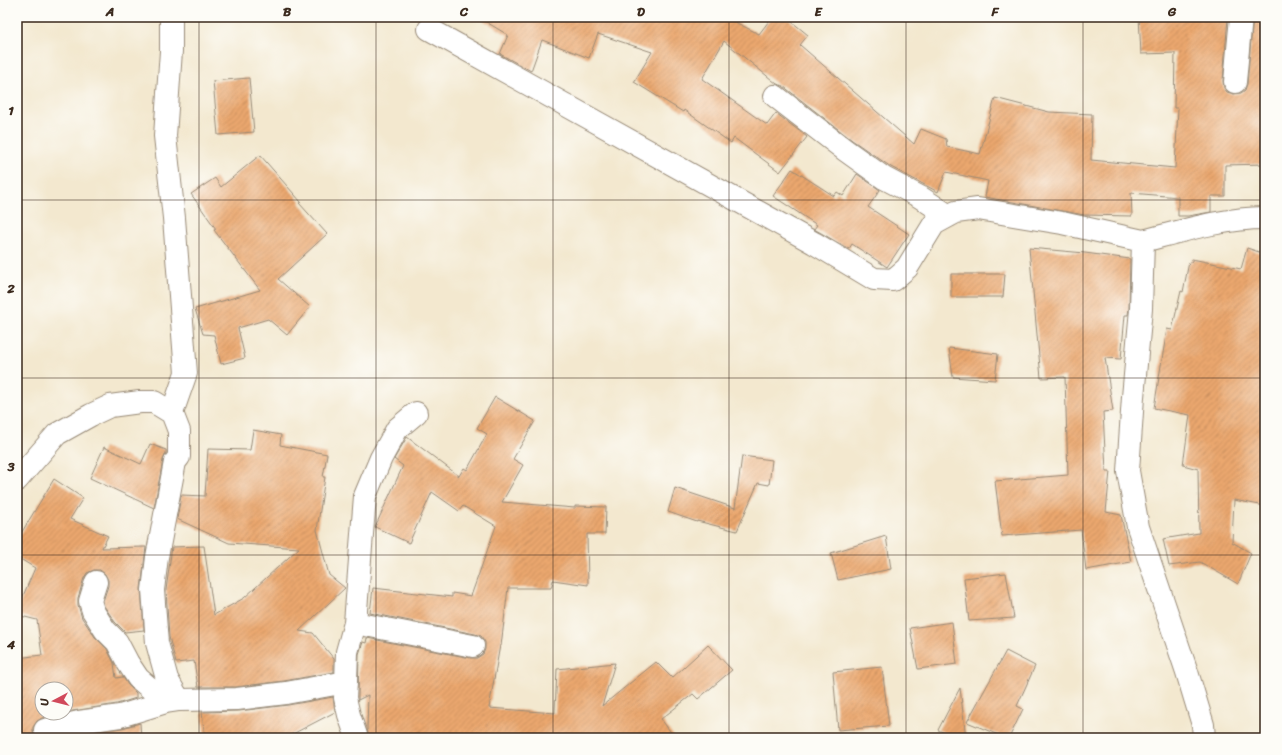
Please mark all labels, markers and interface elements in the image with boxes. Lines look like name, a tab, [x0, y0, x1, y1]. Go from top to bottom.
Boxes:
text: A	[105, 0, 114, 23]
text: B	[283, 0, 292, 23]
text: C	[459, 0, 469, 23]
text: D	[637, 0, 645, 23]
text: E	[814, 0, 823, 23]
text: F	[990, 0, 999, 23]
text: G	[1167, 0, 1177, 23]
text: 1	[8, 99, 14, 122]
text: 2	[6, 277, 15, 300]
text: 3	[6, 455, 15, 478]
text: 4	[6, 633, 16, 656]
north arrow	[34, 681, 74, 721]
text: U	[35, 697, 54, 707]

